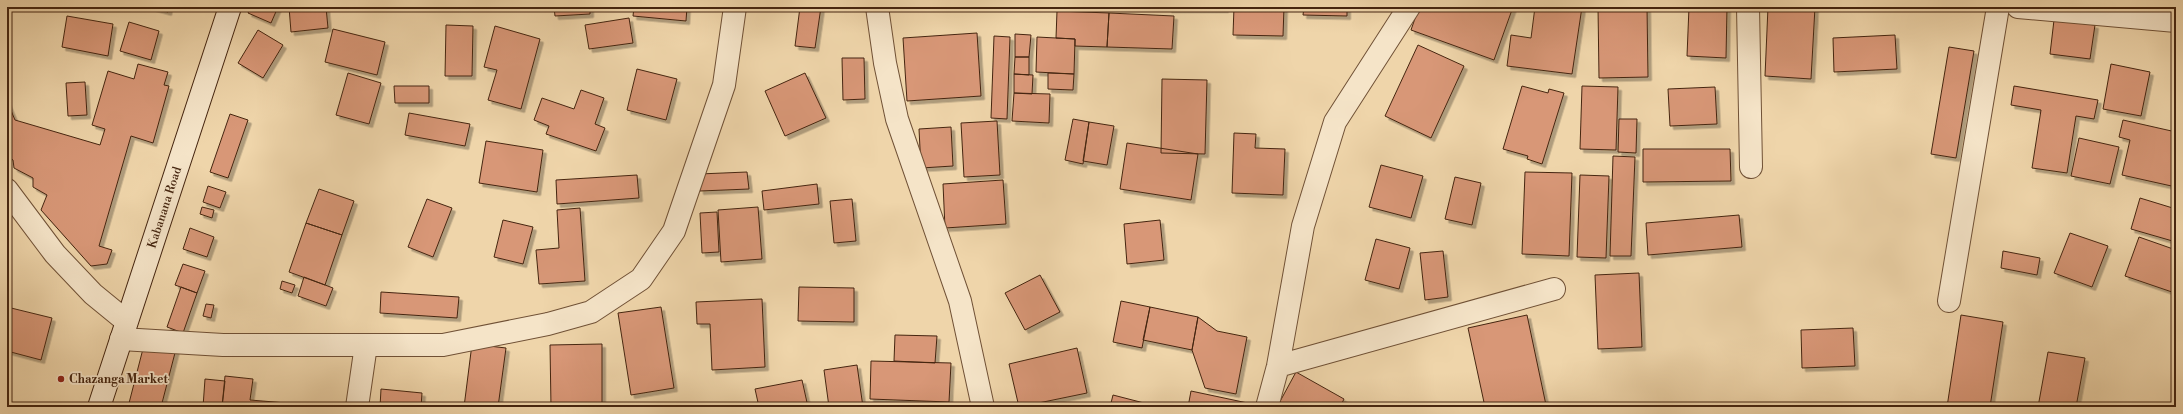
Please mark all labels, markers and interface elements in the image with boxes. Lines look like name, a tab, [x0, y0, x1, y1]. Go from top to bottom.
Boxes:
street label: Kabanana Road	[144, 165, 185, 250]
place label: Chazanga Market	[69, 372, 168, 387]
marker: Chazanga Market	[56, 374, 66, 384]

